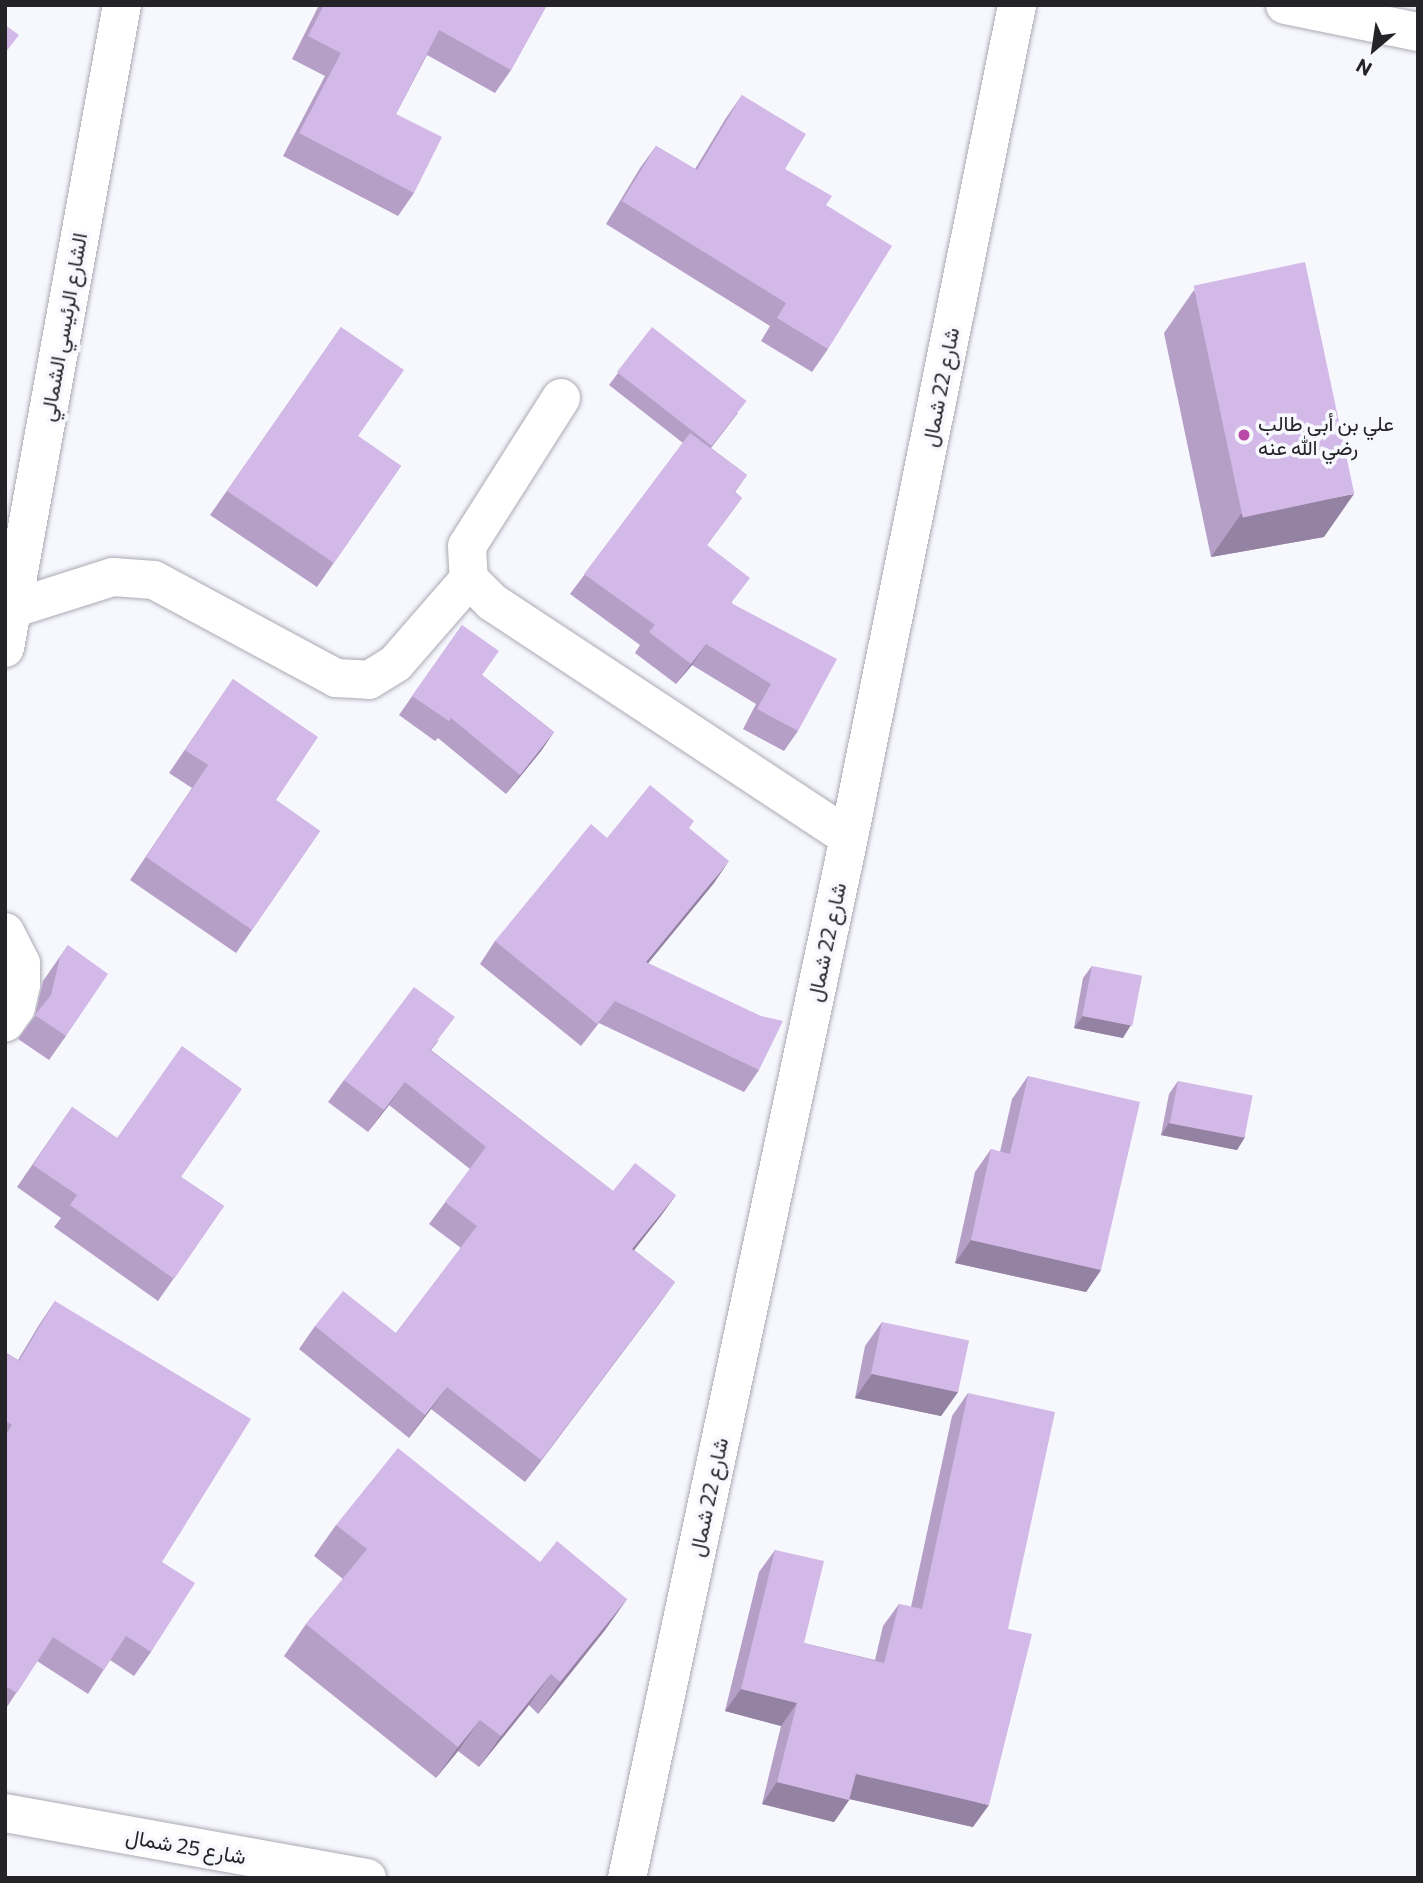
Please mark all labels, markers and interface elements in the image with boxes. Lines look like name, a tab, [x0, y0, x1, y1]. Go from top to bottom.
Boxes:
north arrow	[1339, 14, 1409, 84]
text: N	[1352, 54, 1375, 81]
street label: الشارع الرئيسي الشمالي	[34, 231, 92, 423]
street label: شارع 22 شمال	[916, 325, 964, 449]
place label: علي بن أبي طالب رضي الله عنه	[1258, 410, 1394, 460]
marker: علي بن أبي طالب رضي الله عنه	[1236, 427, 1252, 443]
street label: شارع 22 شمال	[801, 880, 851, 1004]
street label: شارع 22 شمال	[683, 1435, 733, 1559]
street label: شارع 25 شمال	[124, 1823, 248, 1869]

